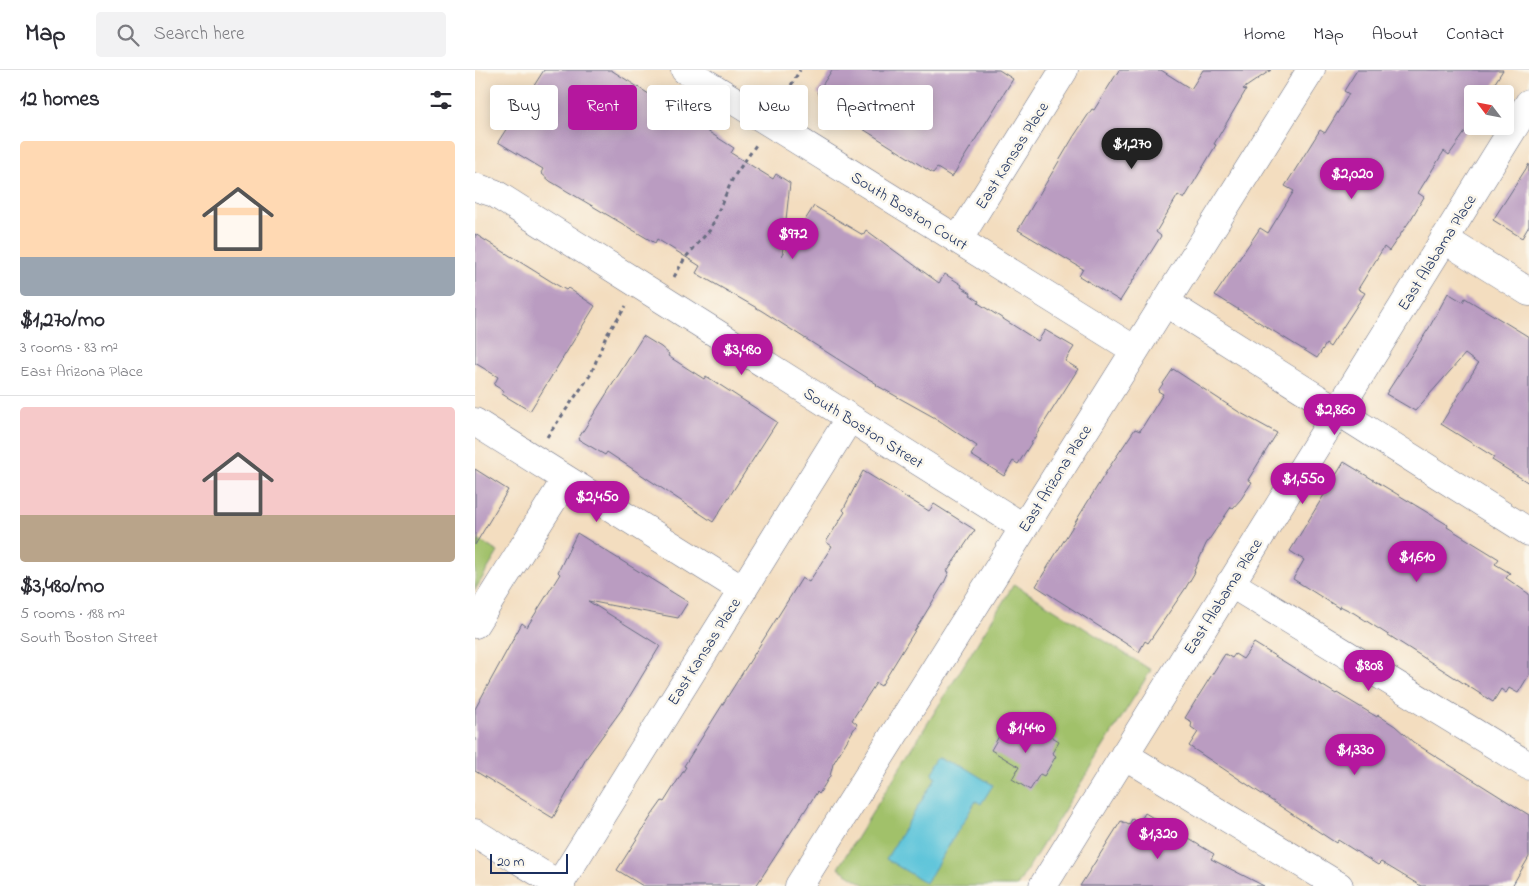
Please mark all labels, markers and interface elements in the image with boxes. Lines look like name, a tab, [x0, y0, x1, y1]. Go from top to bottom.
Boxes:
search box	[96, 12, 446, 57]
text: Map	[25, 17, 66, 52]
icon: search	[114, 21, 142, 49]
text: Search here	[154, 21, 245, 48]
text: Home	[1244, 22, 1285, 48]
text: Map	[1313, 22, 1344, 48]
text: About	[1372, 22, 1418, 48]
text: Contact	[1446, 22, 1504, 48]
text: 12 homes	[20, 85, 100, 115]
chip: Buy	[490, 85, 558, 130]
chip: Rent	[568, 85, 637, 130]
chip: Filters	[647, 85, 730, 130]
chip: New	[740, 85, 808, 130]
chip: Apartment	[818, 85, 933, 130]
north arrow	[1464, 85, 1514, 135]
map controls	[1464, 85, 1514, 135]
icon: filters	[427, 86, 455, 114]
street label: East Kansas Place	[970, 97, 1056, 215]
pin: $1,270	[1091, 128, 1173, 170]
text: $1,270	[1113, 132, 1151, 156]
pin: $2,020	[1311, 158, 1393, 200]
text: $2,020	[1331, 162, 1373, 186]
street label: South Boston Court	[846, 166, 973, 258]
icon: home	[193, 174, 283, 264]
street label: East Alabama Place	[1392, 190, 1484, 316]
pin: $972	[763, 218, 823, 260]
text: $972	[778, 222, 808, 246]
text: $1,270/mo	[20, 306, 105, 336]
pin: $3,480	[701, 334, 783, 376]
text: 3 rooms · 83 m²	[20, 336, 118, 360]
text: $3,480	[723, 338, 761, 362]
text: East Arizona Place	[20, 360, 143, 384]
street label: South Boston Street	[798, 382, 928, 476]
pin: $2,860	[1294, 394, 1376, 436]
text: $2,860	[1315, 398, 1355, 422]
street label: East Arizona Place	[1013, 420, 1099, 538]
icon: home	[193, 439, 283, 529]
pin: $1,550	[1262, 462, 1344, 505]
text: $1,550	[1282, 467, 1324, 491]
pin: $2,450	[556, 480, 638, 523]
text: $2,450	[575, 485, 619, 509]
street label: East Alabama Place	[1178, 534, 1270, 660]
pin: $1,610	[1376, 540, 1458, 583]
text: $1,610	[1399, 545, 1435, 569]
text: $3,480/mo	[20, 572, 104, 602]
street label: East Kansas Place	[662, 593, 748, 711]
text: 5 rooms · 188 m²	[20, 602, 125, 626]
text: South Boston Street	[20, 626, 158, 650]
pin: $808	[1339, 650, 1399, 692]
text: $808	[1355, 654, 1383, 678]
pin: $1,440	[985, 712, 1067, 754]
text: $1,440	[1007, 716, 1045, 740]
pin: $1,330	[1314, 734, 1396, 776]
text: $1,330	[1336, 738, 1374, 762]
pin: $1,320	[1117, 818, 1199, 860]
text: $1,320	[1139, 822, 1178, 846]
scale bar	[490, 851, 567, 874]
text: 20 m	[497, 852, 524, 873]

